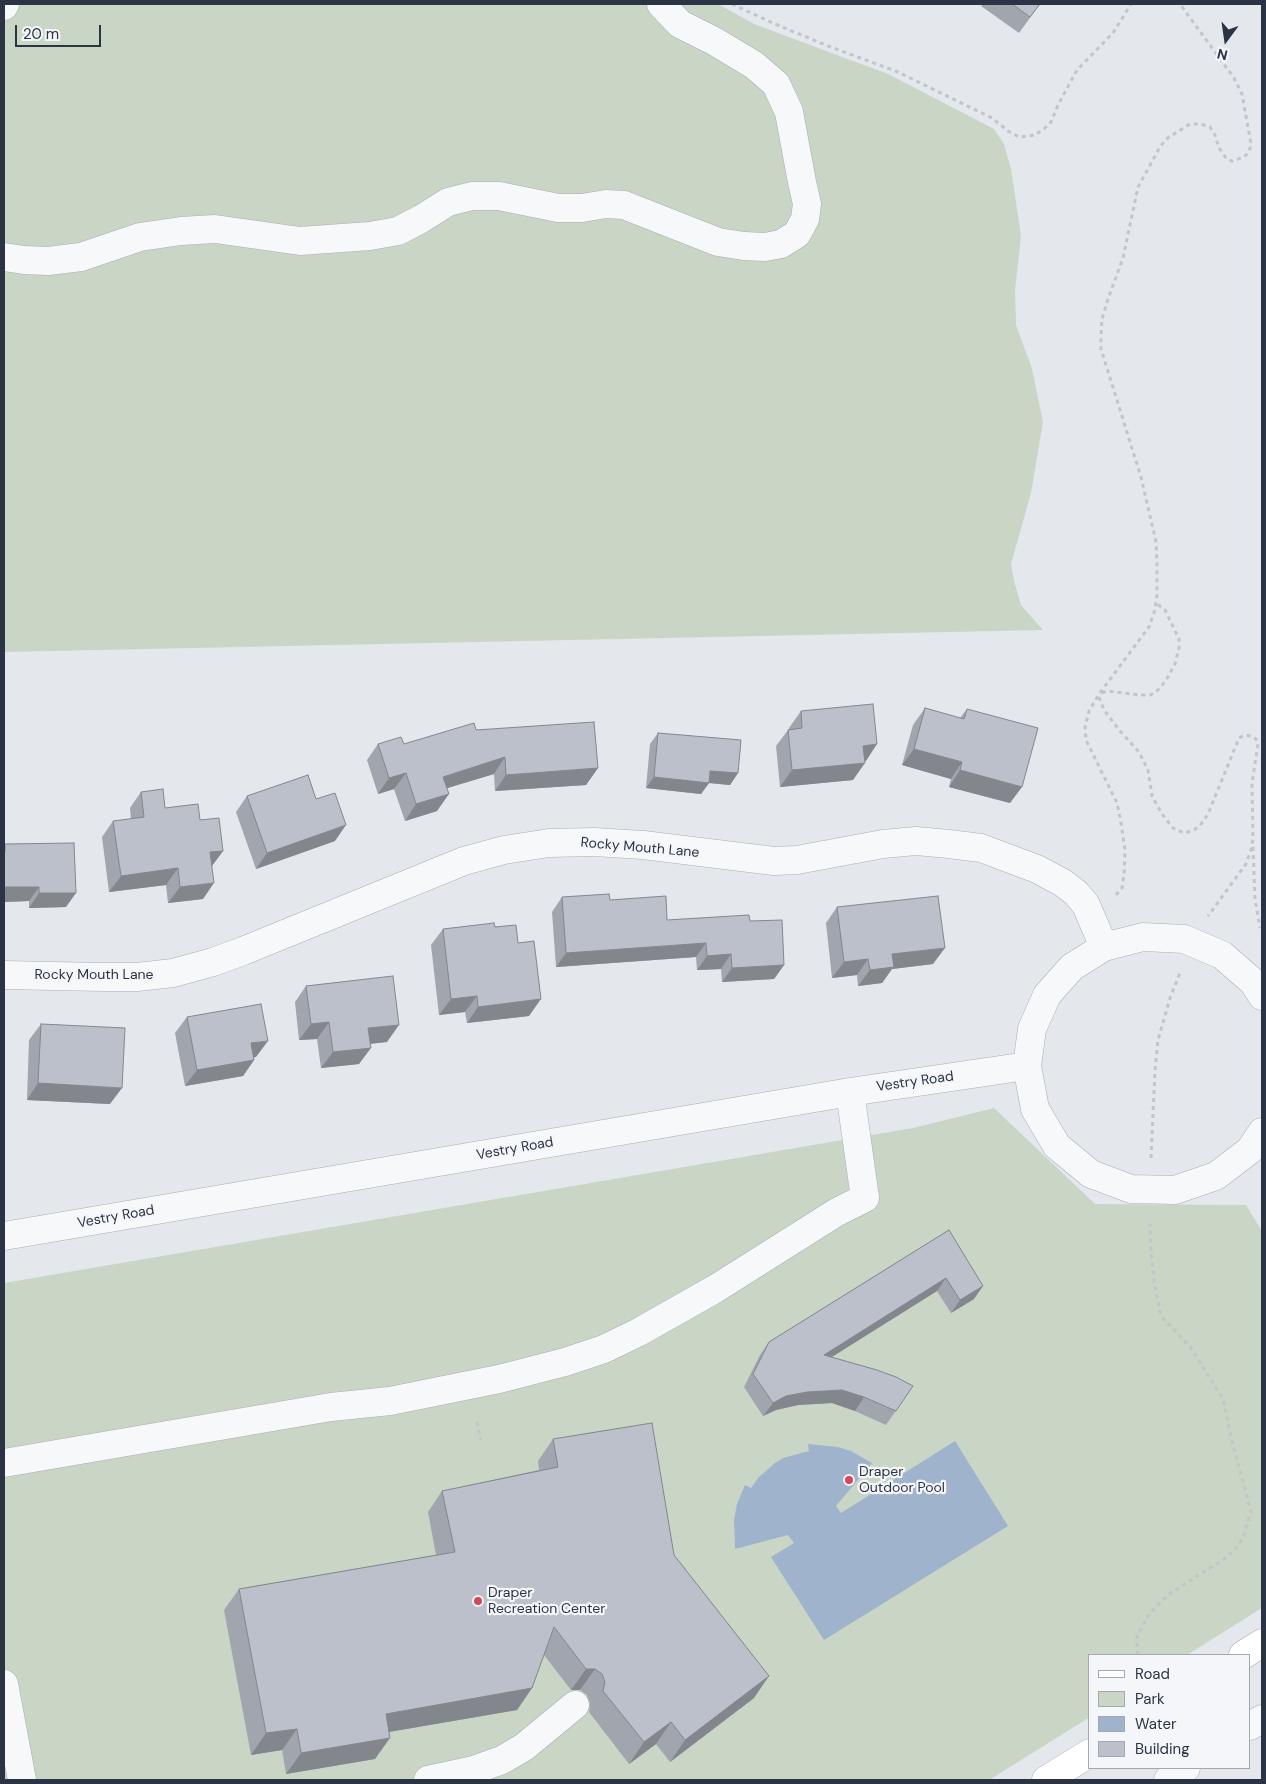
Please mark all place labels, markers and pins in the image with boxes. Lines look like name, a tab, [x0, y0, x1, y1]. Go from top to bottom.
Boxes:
place label: Draper Outdoor Pool	[859, 1464, 945, 1496]
marker: Draper Outdoor Pool	[843, 1474, 855, 1486]
place label: Draper Recreation Center	[488, 1585, 606, 1618]
marker: Draper Recreation Center	[472, 1595, 484, 1607]

